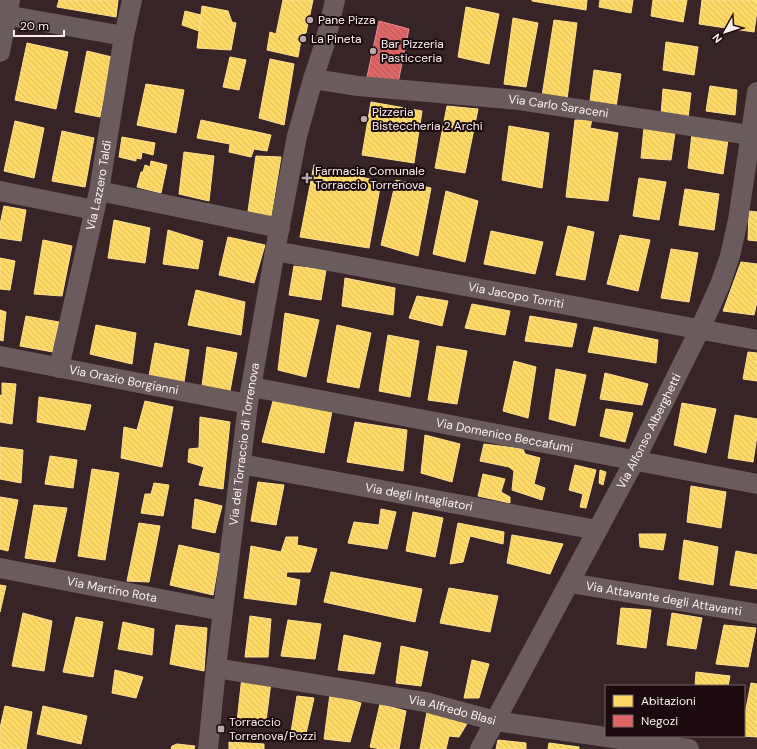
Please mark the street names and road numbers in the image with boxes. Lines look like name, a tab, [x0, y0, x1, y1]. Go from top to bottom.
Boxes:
street label: Via Carlo Saraceni	[508, 91, 610, 121]
street label: Via Lazzero Taldi	[82, 139, 115, 232]
street label: Via Jacopo Torriti	[467, 279, 565, 312]
street label: Via del Torraccio di Torrenova	[225, 361, 263, 527]
street label: Via Orazio Borgianni	[68, 362, 180, 398]
street label: Via Alfonso Alberghetti	[613, 371, 685, 492]
street label: Via Domenico Beccafumi	[434, 414, 575, 457]
street label: Via degli Intagliatori	[364, 479, 474, 515]
street label: Via Martino Rota	[66, 573, 158, 606]
street label: Via Attavante degli Attavanti	[584, 578, 743, 619]
street label: Via Alfredo Blasi	[407, 691, 498, 729]

